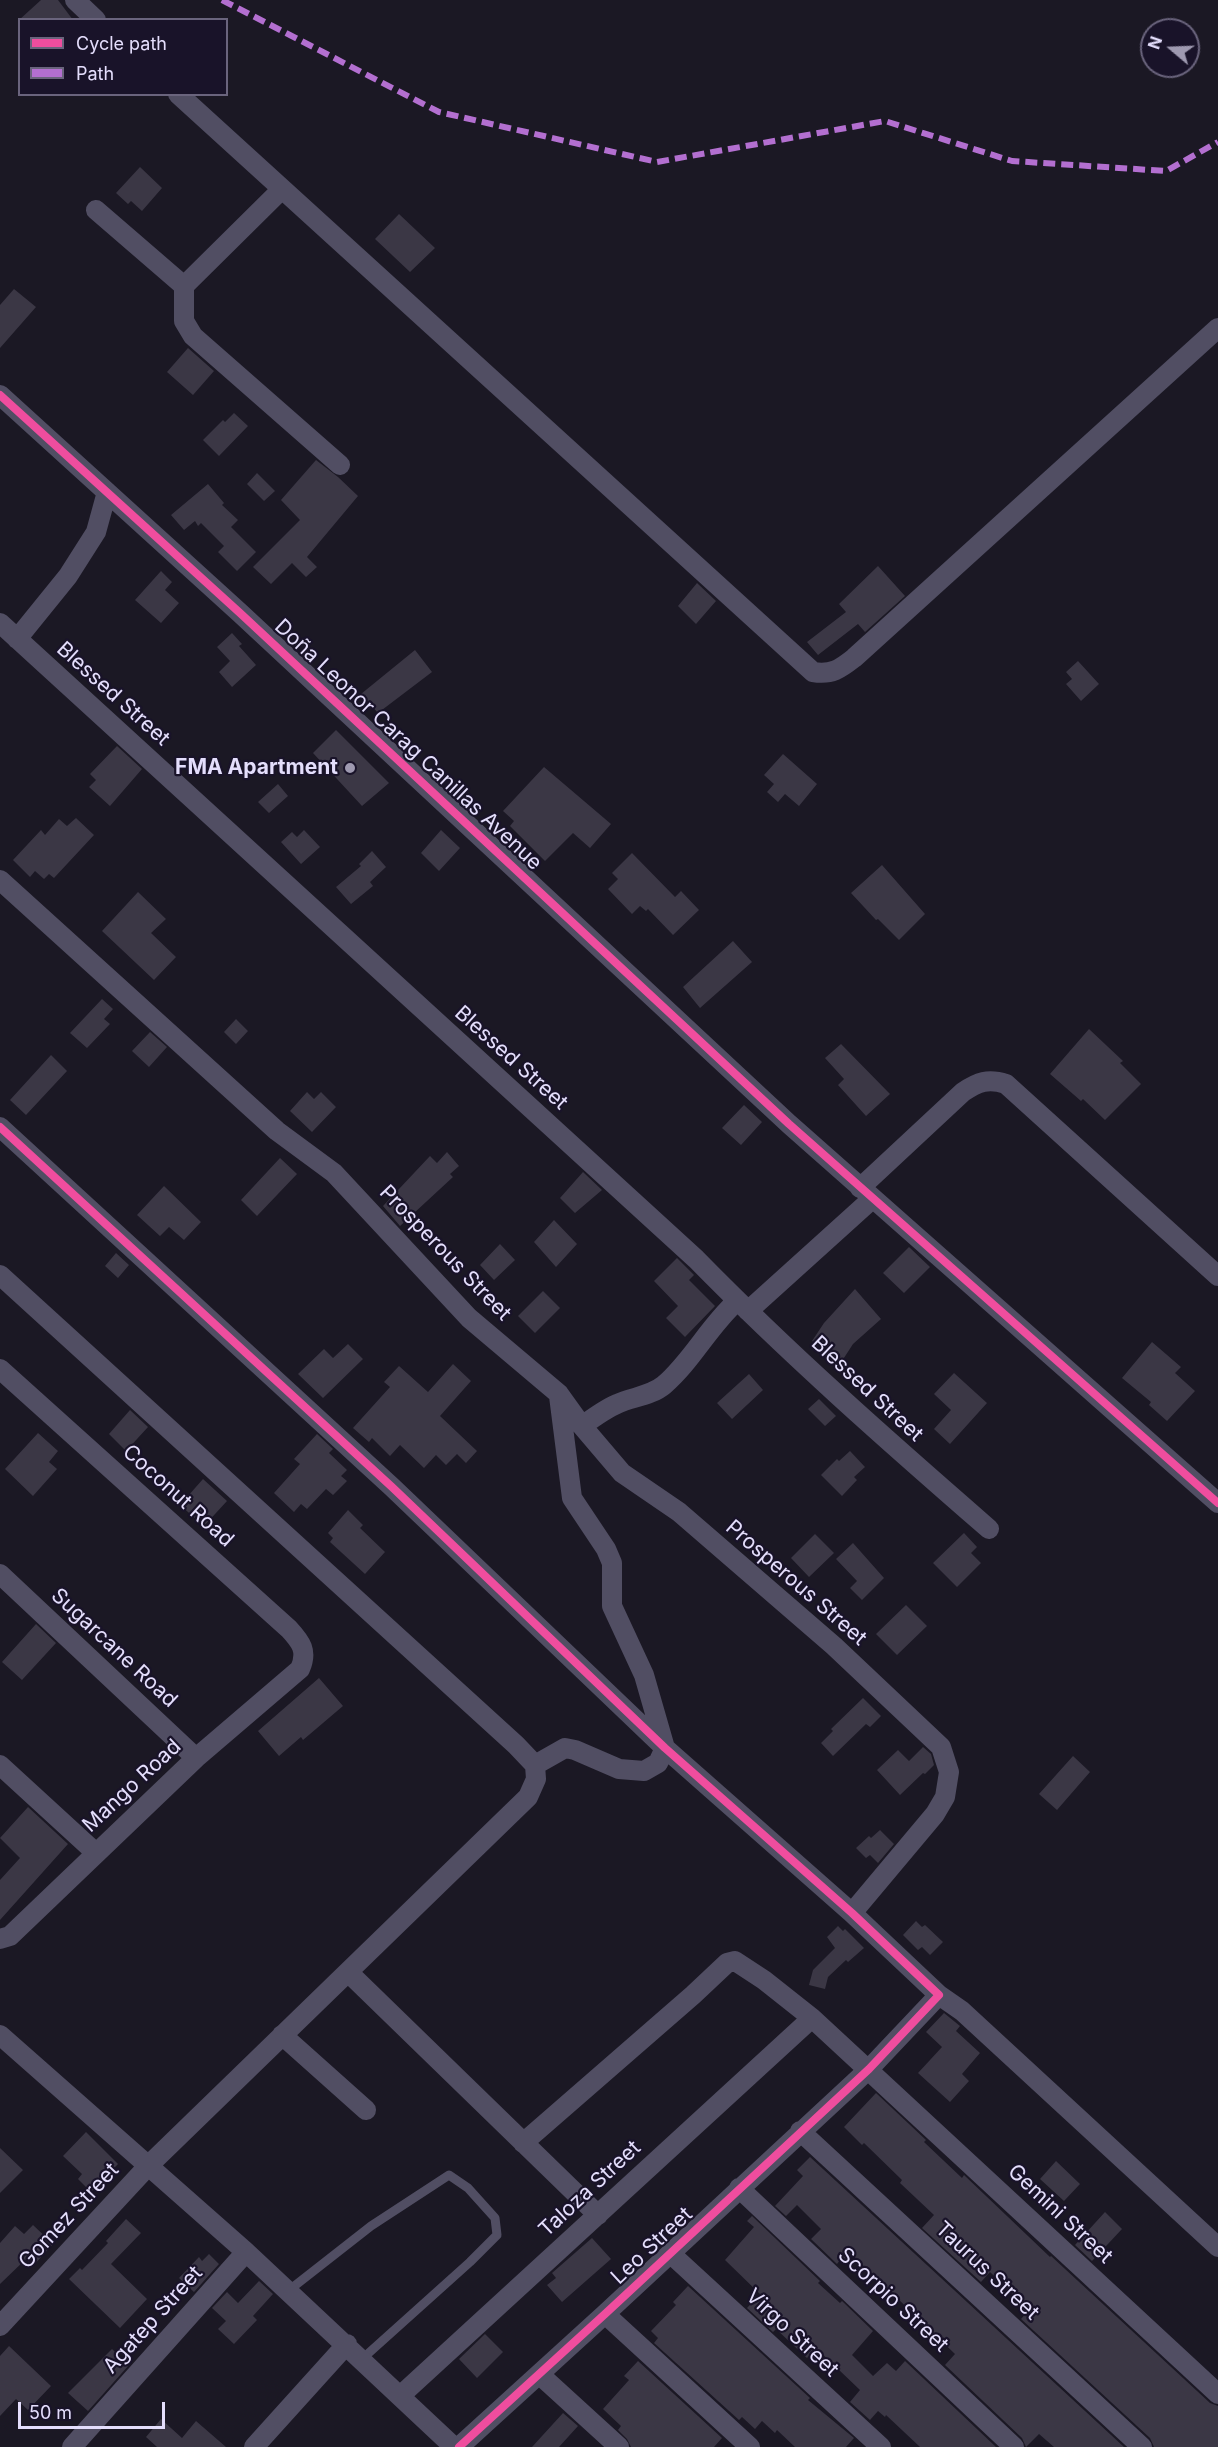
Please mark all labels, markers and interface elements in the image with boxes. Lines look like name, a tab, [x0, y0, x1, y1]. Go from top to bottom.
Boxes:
legend	[18, 18, 228, 96]
north arrow	[1140, 18, 1200, 78]
text: Cycle path	[76, 33, 167, 54]
text: N	[1143, 34, 1166, 52]
text: Path	[76, 63, 114, 84]
street label: Doña Leonor Carag Canillas Avenue	[269, 614, 547, 876]
street label: Blessed Street	[51, 637, 175, 751]
place label: FMA Apartment	[175, 755, 338, 781]
marker: FMA Apartment	[343, 761, 357, 775]
street label: Blessed Street	[449, 1001, 573, 1115]
street label: Prosperous Street	[374, 1180, 516, 1326]
street label: Blessed Street	[806, 1331, 928, 1447]
street label: Coconut Road	[117, 1440, 239, 1552]
street label: Prosperous Street	[720, 1515, 872, 1651]
street label: Sugarcane Road	[46, 1583, 182, 1713]
street label: Mango Road	[78, 1734, 186, 1838]
street label: Taloza Street	[534, 2136, 646, 2242]
street label: Gomez Street	[14, 2158, 124, 2274]
street label: Gemini Street	[1002, 2159, 1118, 2269]
street label: Leo Street	[606, 2202, 698, 2290]
street label: Taurus Street	[930, 2217, 1044, 2325]
street label: Scorpio Street	[832, 2242, 954, 2358]
street label: Agatep Street	[98, 2261, 208, 2379]
street label: Virgo Street	[740, 2284, 844, 2382]
scale bar	[21, 2390, 168, 2428]
text: 50 m	[29, 2402, 72, 2423]

